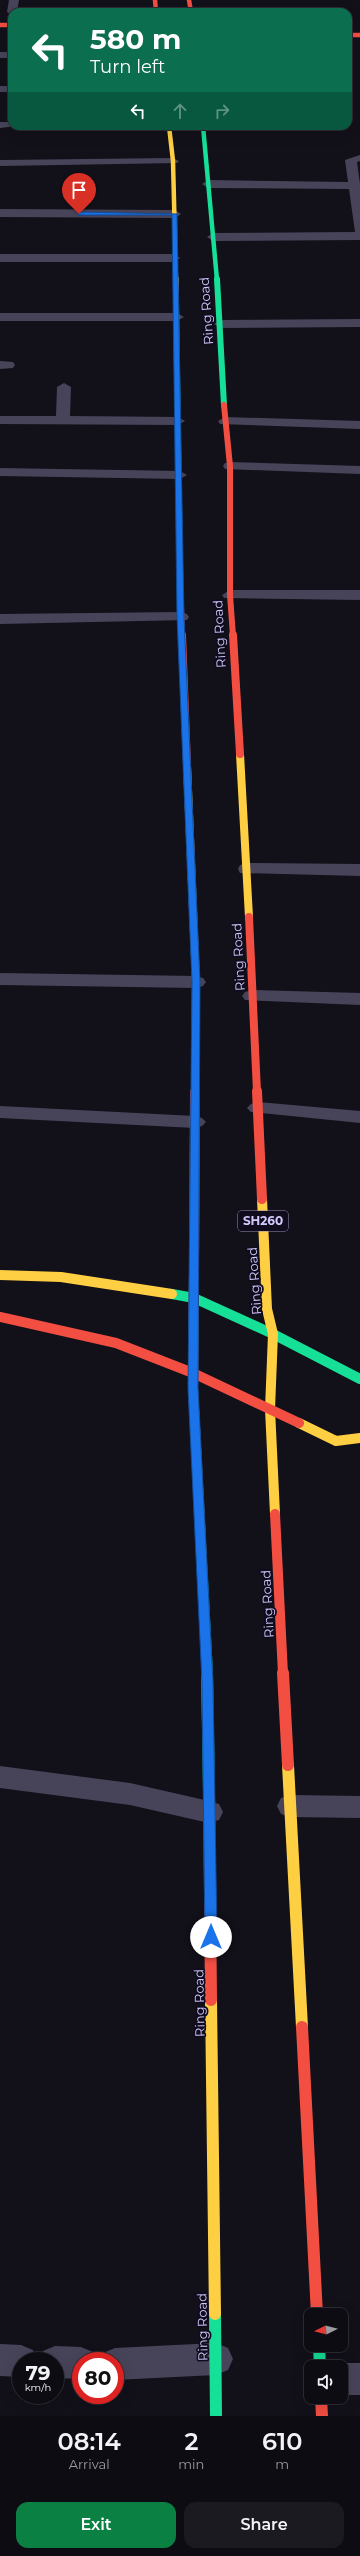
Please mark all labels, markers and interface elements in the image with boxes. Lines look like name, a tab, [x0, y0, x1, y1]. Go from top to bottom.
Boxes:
text: 580 m	[90, 22, 181, 56]
icon: left	[24, 24, 76, 76]
text: Turn left	[90, 56, 165, 78]
icon: left	[127, 100, 149, 122]
icon: ahead	[169, 100, 191, 122]
icon: right	[211, 100, 233, 122]
pin	[62, 173, 96, 214]
icon: arrive	[68, 179, 90, 201]
street label: Ring Road	[196, 277, 216, 345]
street label: Ring Road	[209, 600, 229, 668]
street label: Ring Road	[228, 923, 248, 991]
road number: SH260	[238, 1211, 288, 1231]
street label: Ring Road	[244, 1247, 264, 1315]
street label: Ring Road	[257, 1570, 277, 1638]
position arrow	[190, 1916, 232, 1958]
street label: Ring Road	[190, 1969, 208, 2037]
street label: Ring Road	[193, 2293, 211, 2361]
north arrow	[304, 2308, 348, 2352]
map controls	[304, 2308, 348, 2404]
speed limit sign: 80	[72, 2352, 124, 2404]
button: sound	[304, 2360, 348, 2404]
text: 79	[25, 2361, 51, 2385]
text: km/h	[25, 2381, 51, 2394]
text: 08:14	[58, 2427, 121, 2456]
text: 2	[184, 2427, 198, 2456]
text: 610	[262, 2427, 302, 2456]
text: Arrival	[69, 2456, 110, 2472]
text: min	[178, 2456, 204, 2472]
text: m	[275, 2456, 289, 2472]
button: Exit	[16, 2502, 176, 2548]
button: Share	[184, 2502, 344, 2548]

